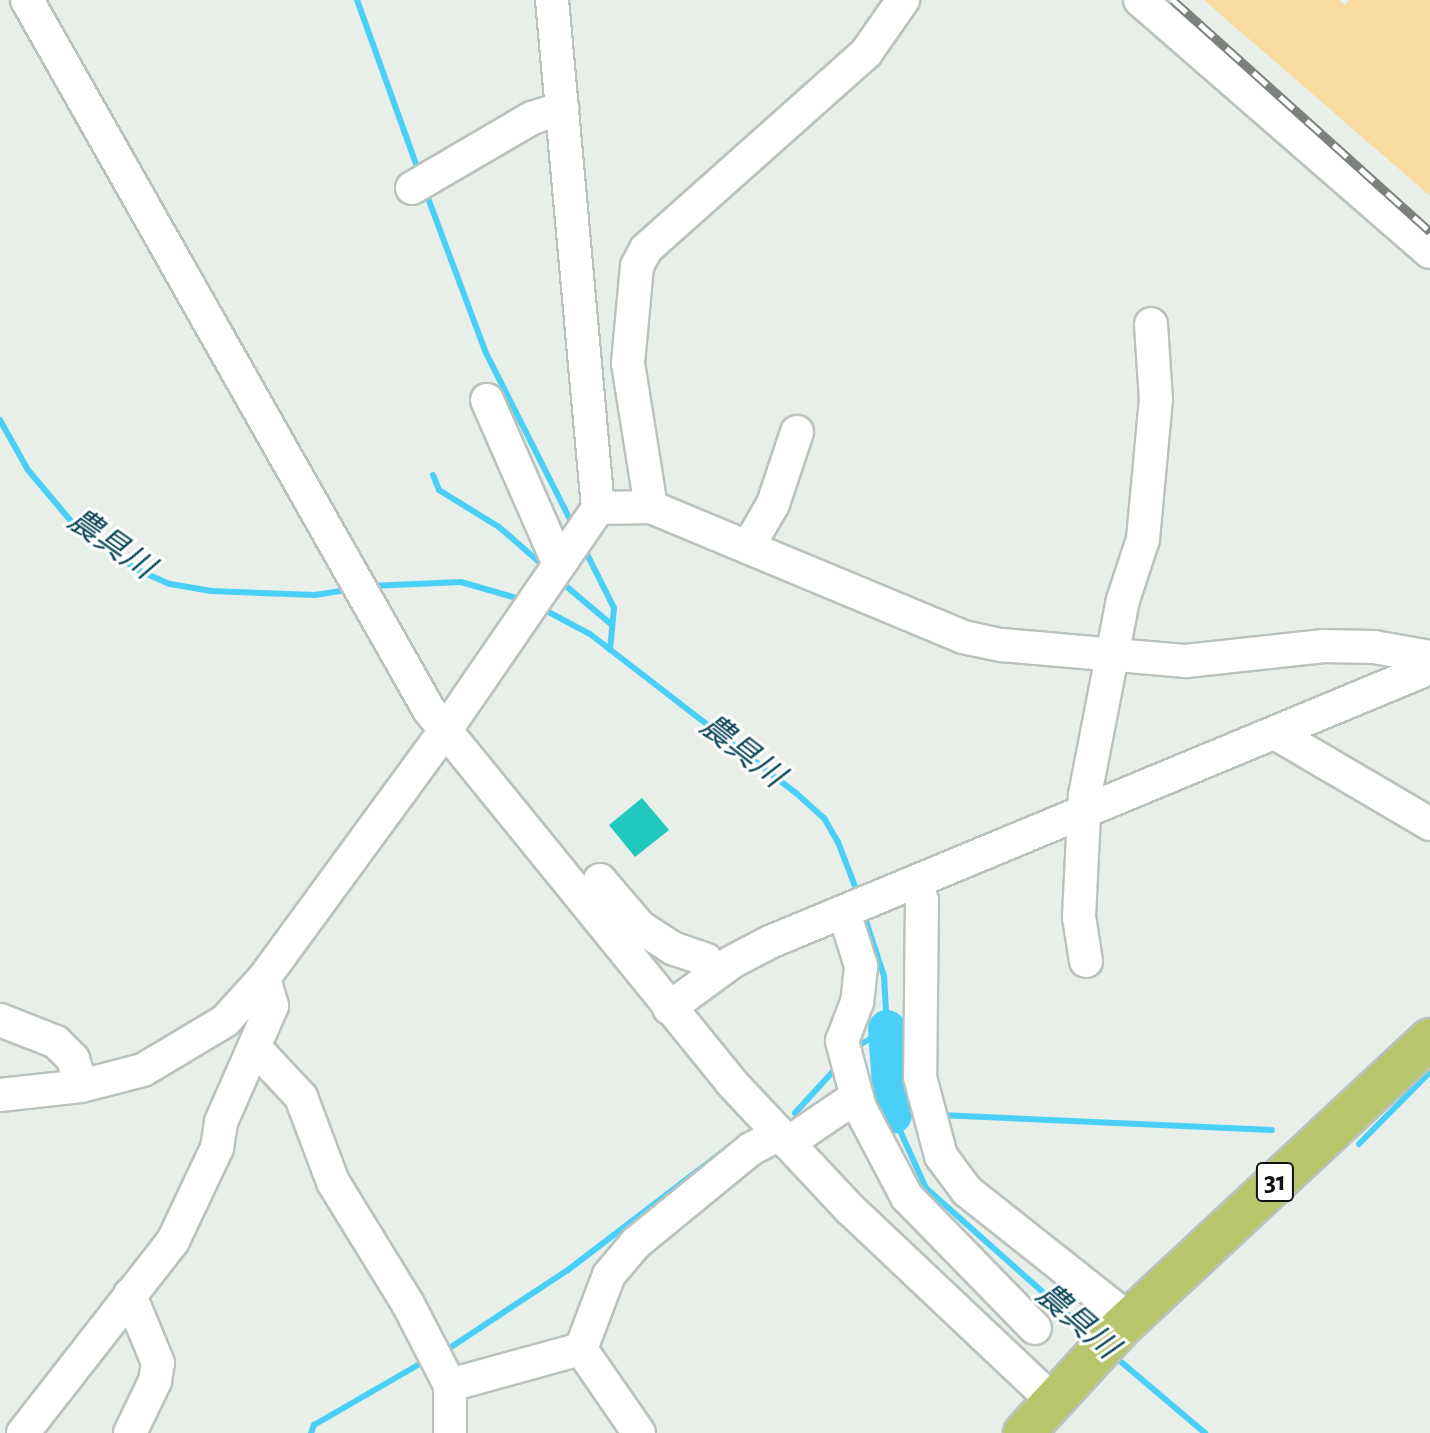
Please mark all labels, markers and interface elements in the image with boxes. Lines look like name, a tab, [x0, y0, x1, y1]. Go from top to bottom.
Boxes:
water label: 農具川	[61, 501, 161, 587]
water label: 農具川	[692, 706, 792, 796]
road number: 31	[1255, 1158, 1295, 1206]
water label: 農具川	[1028, 1275, 1126, 1367]

